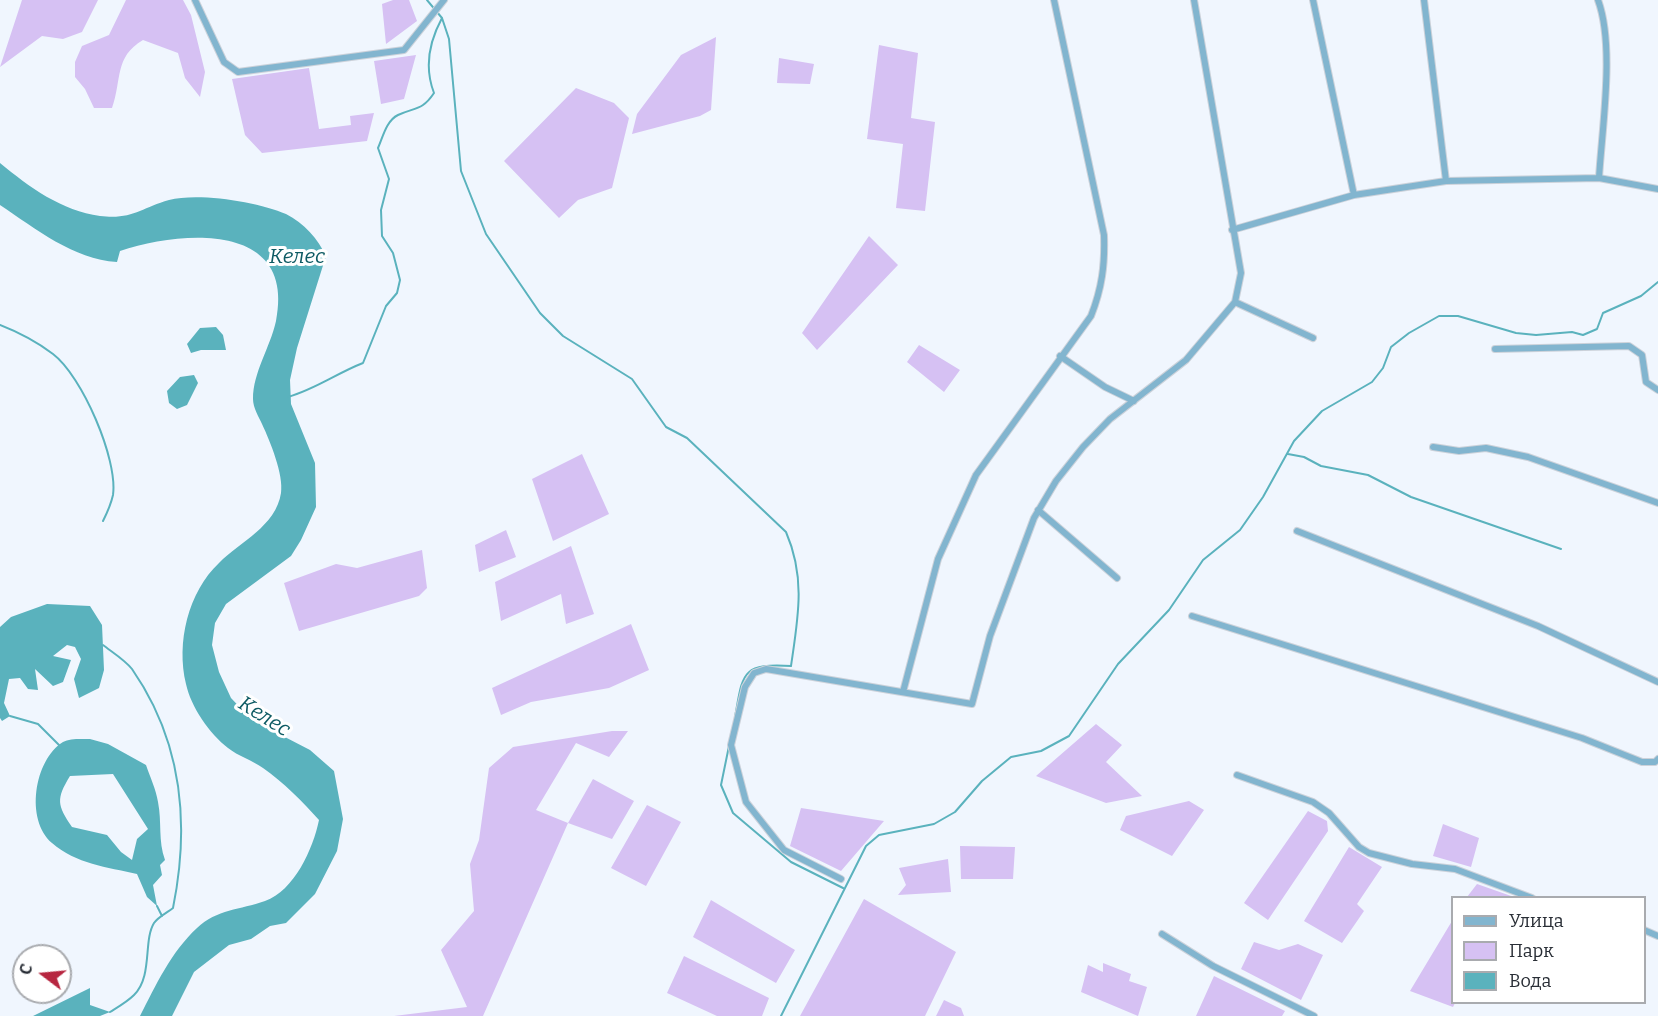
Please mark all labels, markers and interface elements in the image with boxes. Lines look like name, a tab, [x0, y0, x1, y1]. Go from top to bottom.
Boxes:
water label: Келес	[269, 244, 325, 270]
water label: Келес	[234, 691, 294, 743]
legend	[1451, 896, 1646, 1004]
text: Улица	[1509, 910, 1564, 932]
text: Парк	[1509, 940, 1554, 962]
north arrow	[12, 944, 72, 1004]
text: С	[16, 962, 37, 977]
text: Вода	[1509, 970, 1551, 992]

